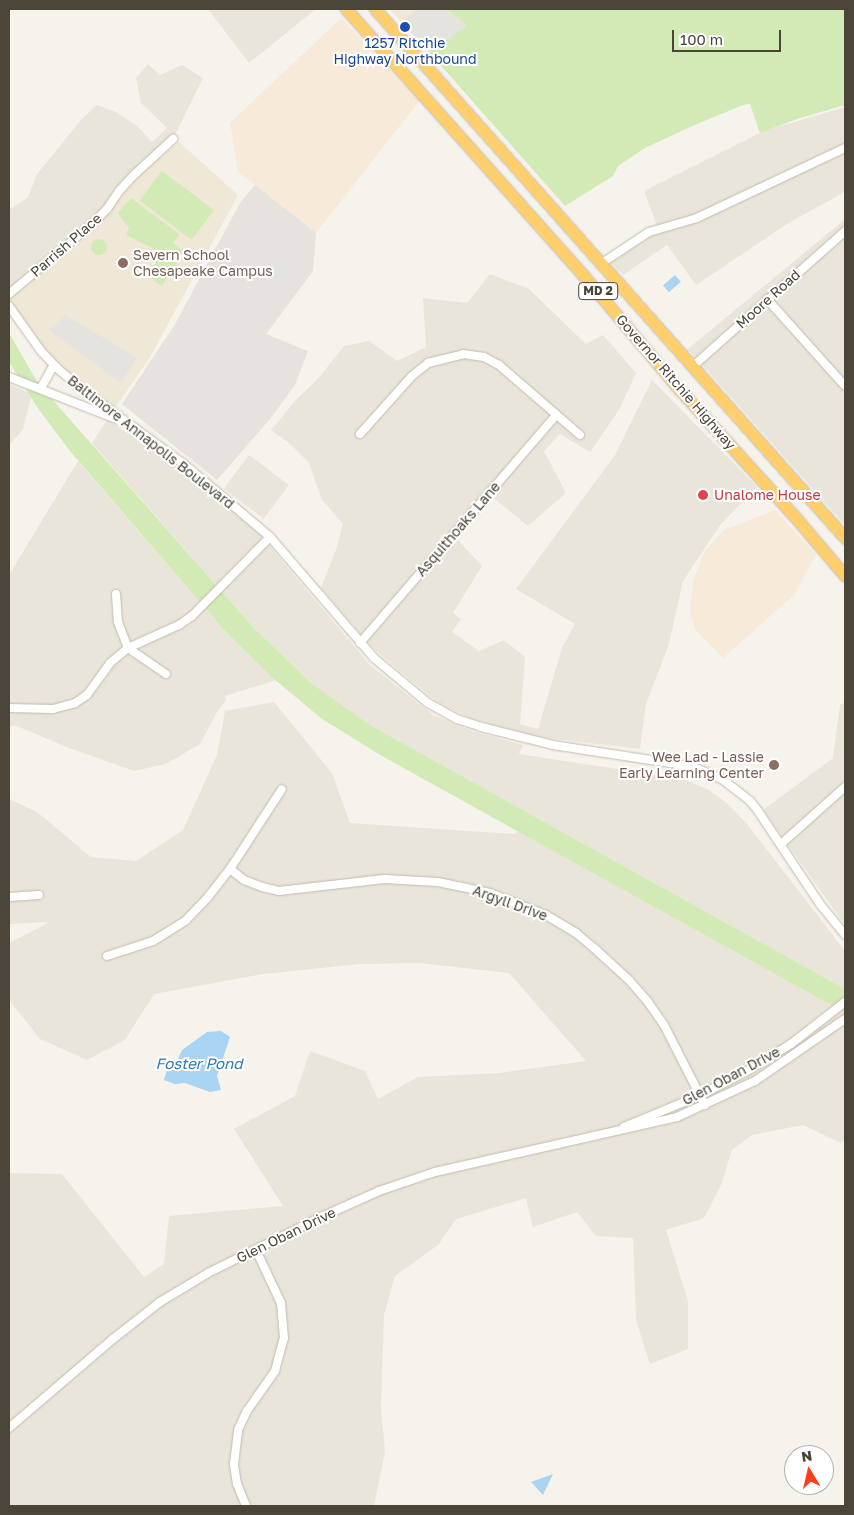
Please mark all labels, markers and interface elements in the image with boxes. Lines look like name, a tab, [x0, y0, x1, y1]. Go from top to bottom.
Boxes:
scale bar	[674, 20, 783, 52]
marker: 1257 Ritchie Highway Northbound	[399, 21, 411, 33]
text: 100 m	[680, 30, 723, 48]
place label: 1257 Ritchie Highway Northbound	[333, 35, 477, 68]
street label: Parrish Place	[27, 210, 105, 280]
place label: Severn School Chesapeake Campus	[133, 247, 273, 280]
marker: Severn School Chesapeake Campus	[117, 257, 129, 269]
street label: Moore Road	[733, 266, 803, 332]
road number: MD 2	[578, 282, 618, 300]
street label: Governor Ritchie Highway	[613, 311, 739, 453]
street label: Baltimore Annapolis Boulevard	[64, 372, 238, 512]
street label: Asquithoaks Lane	[412, 478, 504, 580]
place label: Unalome House	[714, 487, 821, 503]
marker: Unalome House	[696, 488, 710, 502]
place label: Wee Lad - Lassie Early Learning Center	[619, 749, 764, 782]
marker: Wee Lad - Lassie Early Learning Center	[768, 759, 780, 771]
street label: Argyll Drive	[470, 882, 550, 924]
street label: Glen Oban Drive	[679, 1043, 783, 1109]
water label: Foster Pond	[155, 1055, 243, 1073]
street label: Glen Oban Drive	[234, 1204, 338, 1266]
north arrow	[784, 1445, 834, 1495]
text: N	[800, 1446, 813, 1465]

